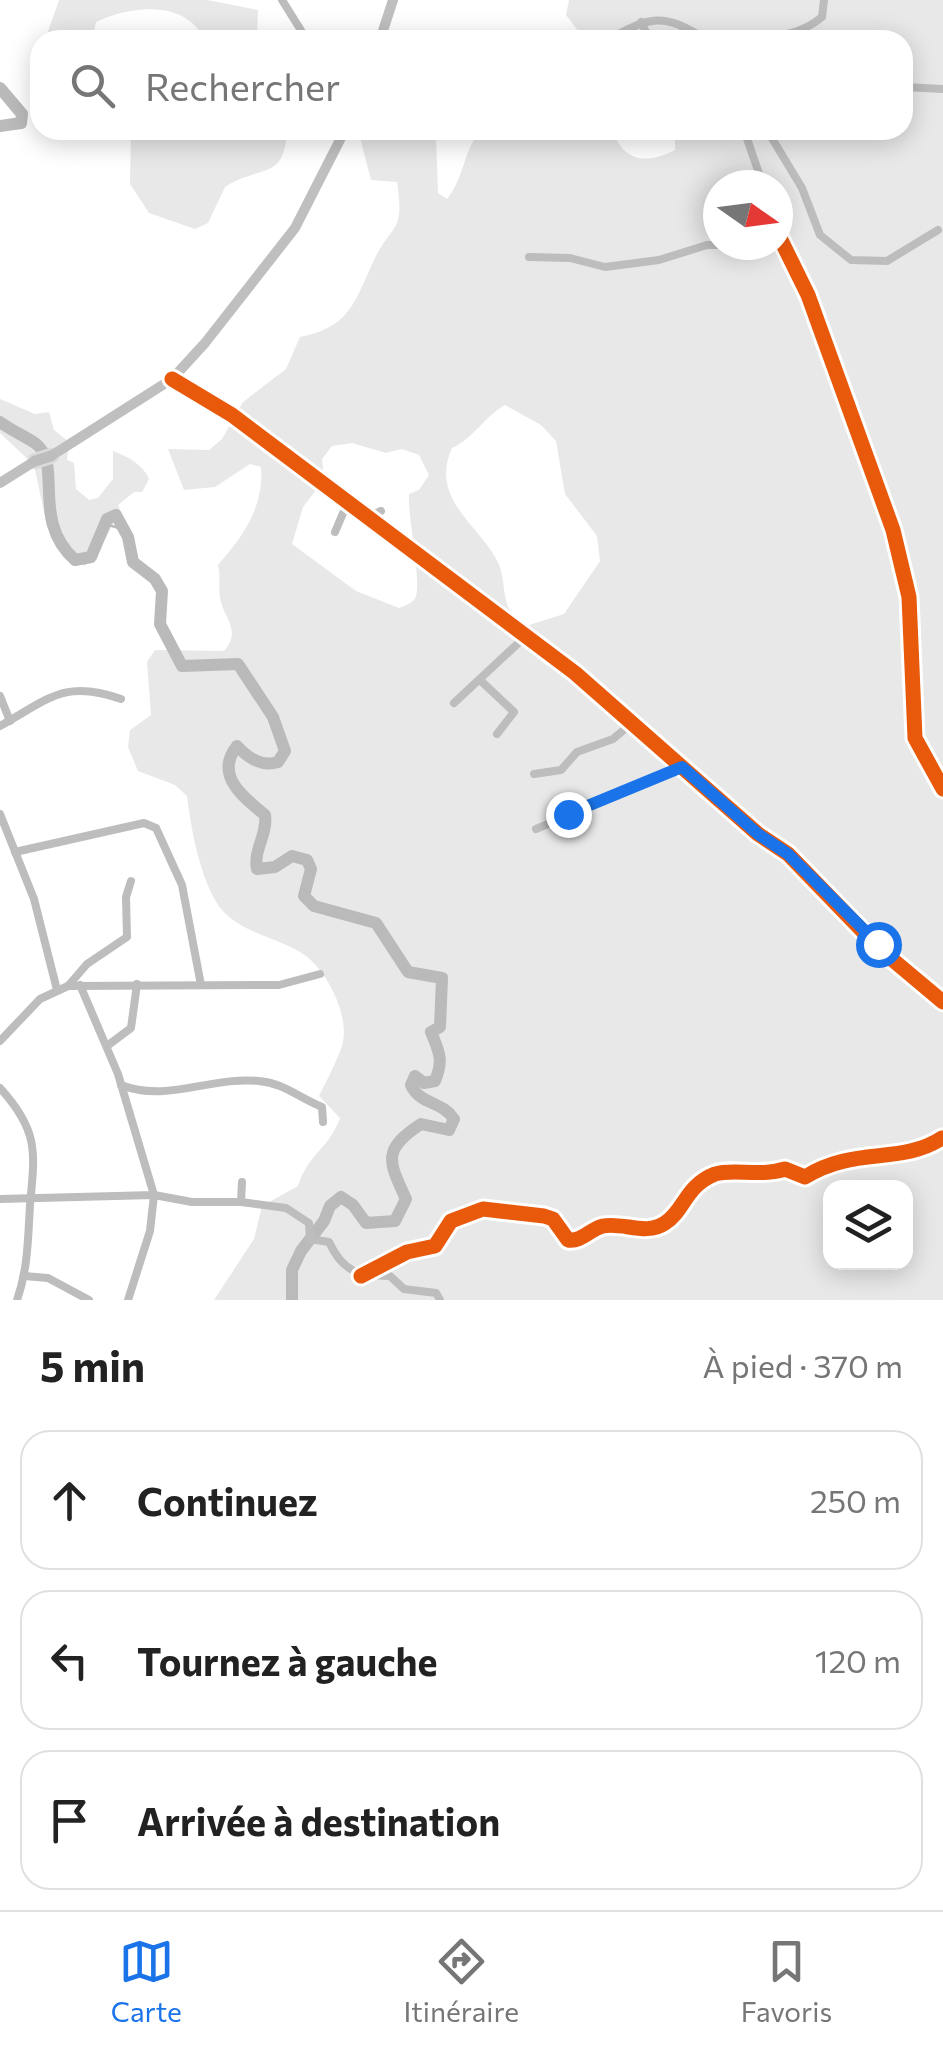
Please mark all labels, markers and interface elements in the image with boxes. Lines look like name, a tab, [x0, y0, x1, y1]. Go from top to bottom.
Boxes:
search box	[30, 30, 913, 140]
icon: search	[65, 58, 120, 113]
text: Rechercher	[145, 62, 340, 109]
north arrow	[703, 170, 793, 260]
route end	[546, 792, 592, 838]
route start	[856, 922, 902, 968]
map controls	[823, 1180, 913, 1270]
button: layers	[823, 1180, 913, 1270]
text: 5 min	[40, 1339, 145, 1391]
text: À pied · 370 m	[703, 1345, 903, 1385]
icon: ahead	[42, 1473, 97, 1528]
text: Continuez	[137, 1477, 318, 1524]
text: 250 m	[810, 1480, 901, 1520]
icon: left	[42, 1633, 97, 1688]
text: Tournez à gauche	[137, 1637, 438, 1684]
text: 120 m	[815, 1640, 901, 1680]
icon: arrive	[42, 1793, 97, 1848]
text: Arrivée à destination	[137, 1797, 500, 1844]
tab: Carte	[111, 1934, 182, 2028]
tab: Itinéraire	[403, 1934, 519, 2028]
tab: Favoris	[741, 1934, 832, 2028]

